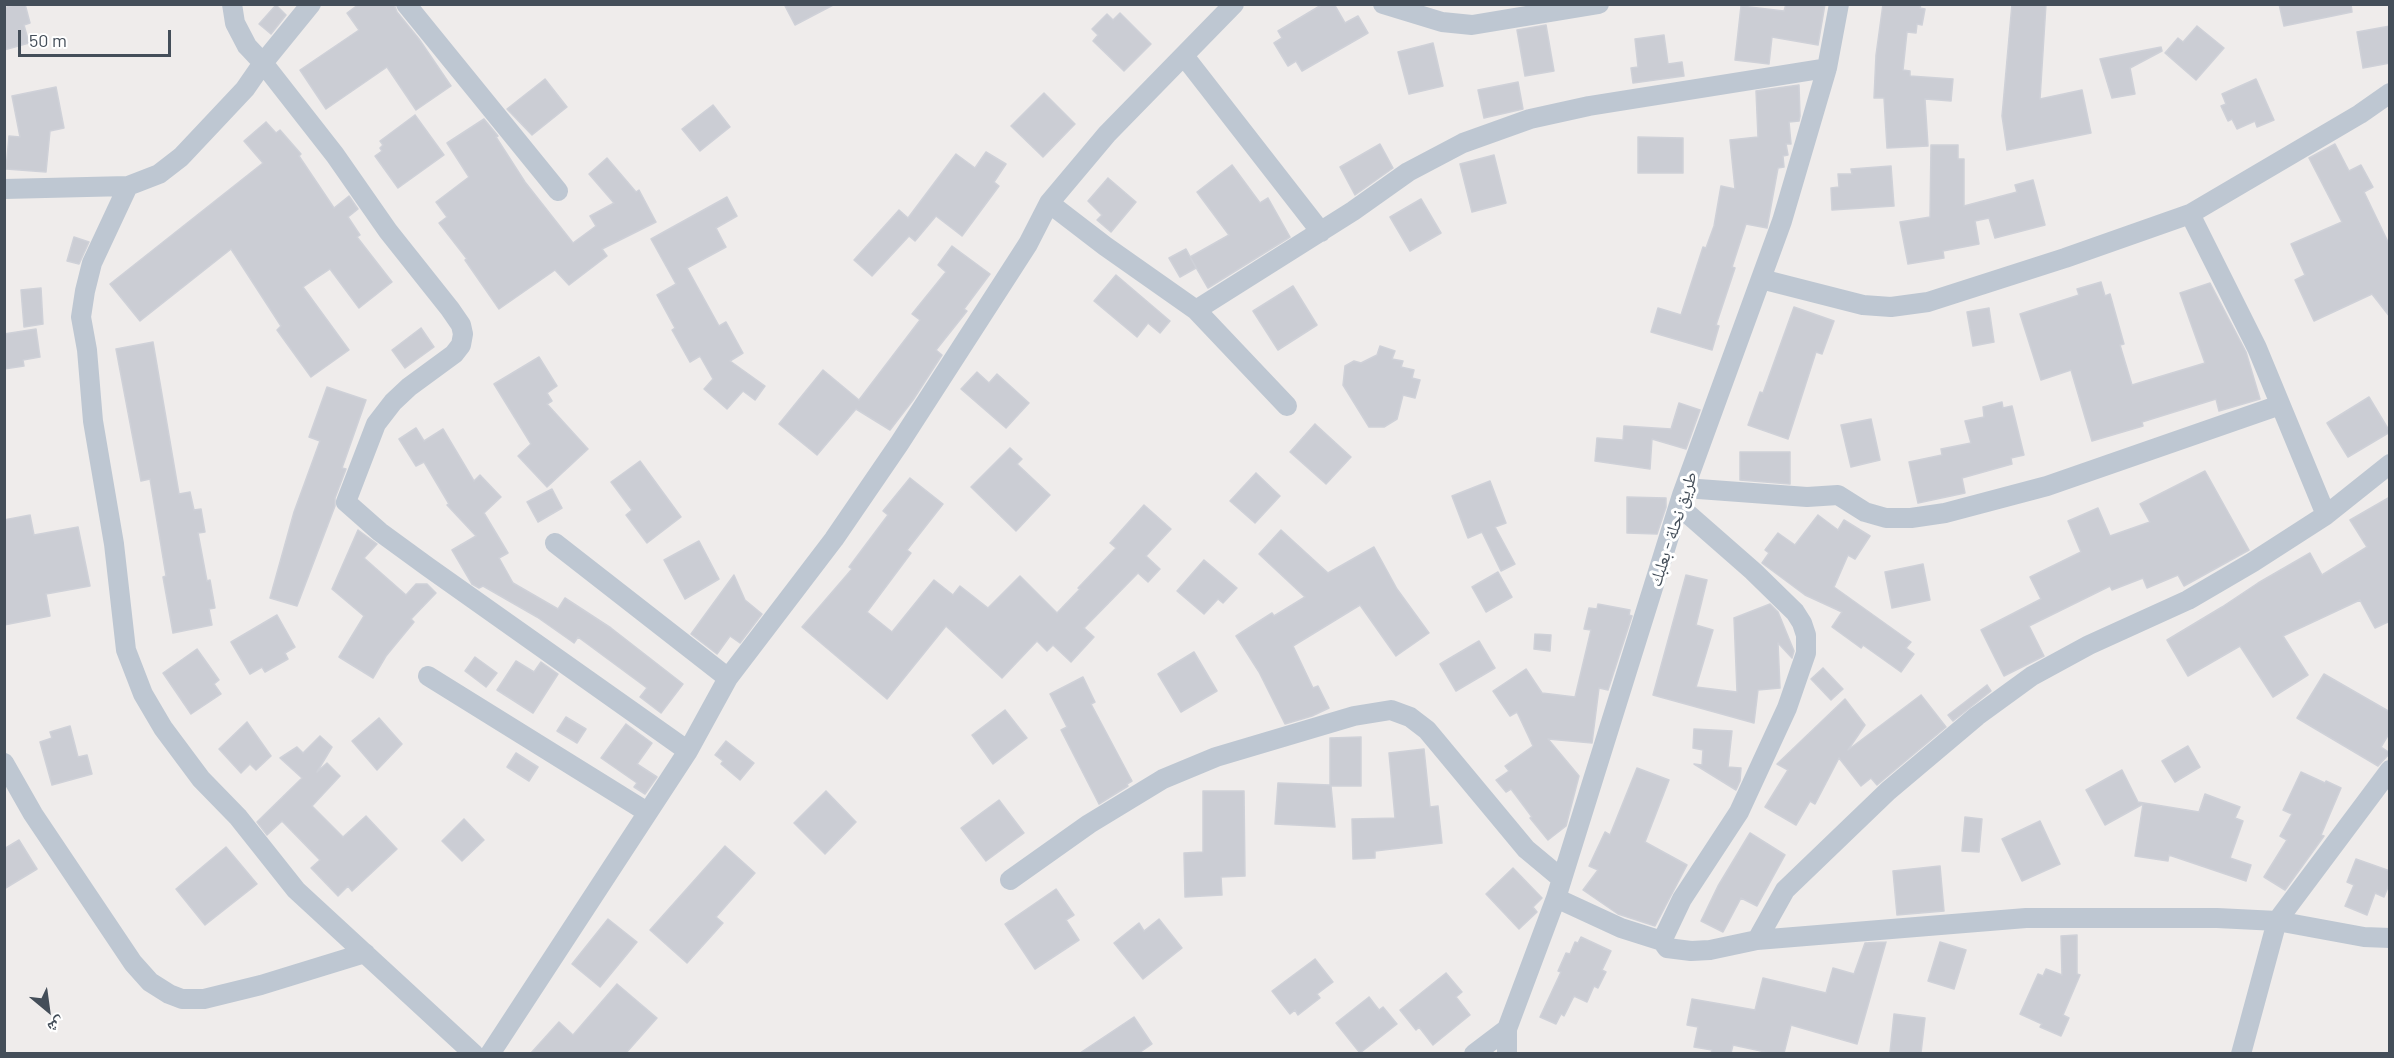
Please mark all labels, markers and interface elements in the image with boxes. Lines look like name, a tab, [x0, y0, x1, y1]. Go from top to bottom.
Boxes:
scale bar	[21, 18, 174, 56]
text: 50 m	[29, 29, 67, 51]
street label: طريق نحلة - بعلبك	[1644, 469, 1702, 589]
north arrow	[18, 980, 78, 1040]
text: ش	[45, 1014, 69, 1039]

